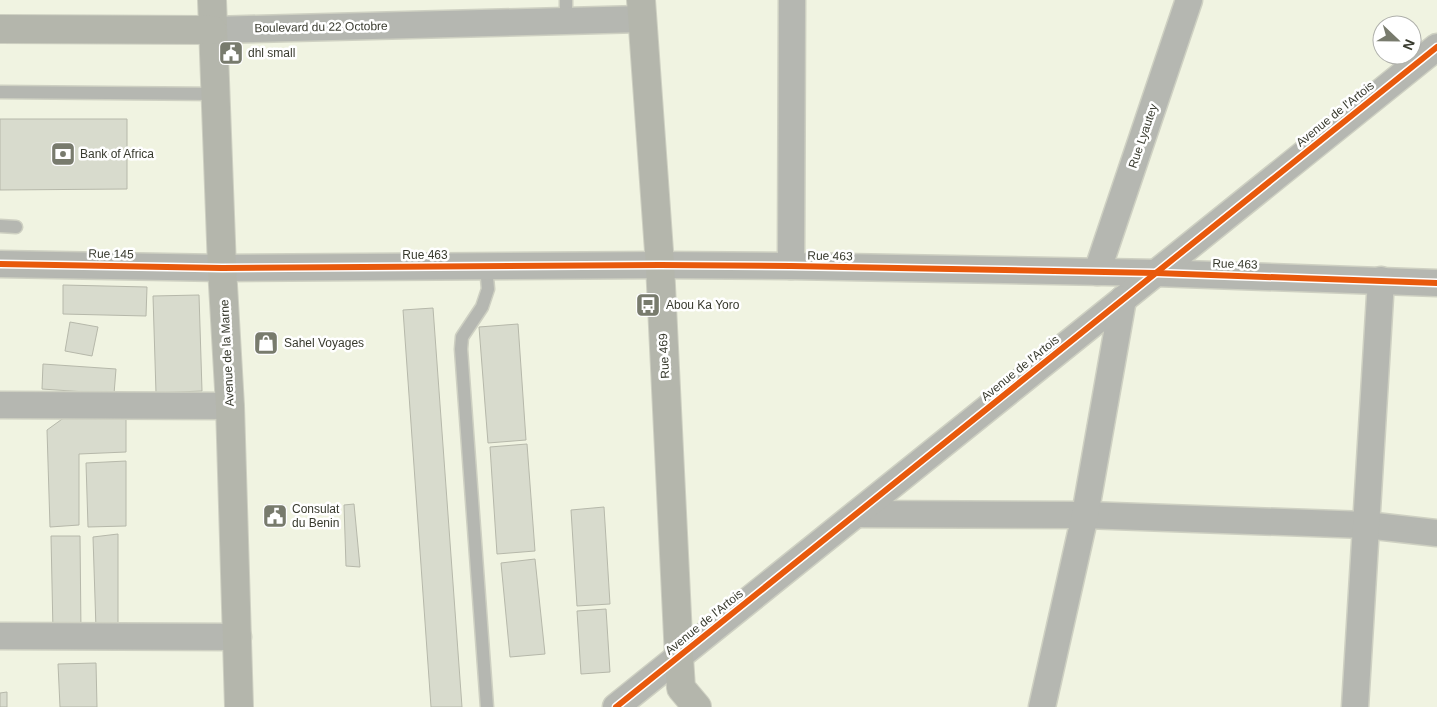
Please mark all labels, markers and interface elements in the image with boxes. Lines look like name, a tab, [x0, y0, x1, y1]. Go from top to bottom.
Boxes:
north arrow	[1372, 15, 1422, 65]
street label: Boulevard du 22 Octobre	[254, 19, 388, 35]
text: N	[1400, 37, 1418, 53]
public building icon: dhl small	[218, 40, 244, 66]
place label: dhl small	[248, 46, 295, 60]
street label: Avenue de l'Artois	[1293, 78, 1377, 150]
street label: Rue Lyautey	[1125, 102, 1161, 170]
bank icon: Bank of Africa	[50, 141, 76, 167]
place label: Bank of Africa	[80, 147, 154, 161]
street label: Rue 145	[88, 247, 134, 261]
street label: Rue 463	[402, 248, 448, 262]
street label: Rue 463	[807, 249, 853, 263]
street label: Rue 463	[1212, 256, 1258, 272]
bus stop icon: Abou Ka Yoro	[635, 292, 661, 318]
place label: Abou Ka Yoro	[666, 298, 740, 312]
street label: Avenue de la Marne	[217, 299, 237, 407]
shop icon: Sahel Voyages	[253, 330, 279, 356]
street label: Avenue de l'Artois	[978, 332, 1062, 404]
street label: Rue 469	[656, 333, 672, 379]
place label: Sahel Voyages	[284, 336, 364, 350]
place label: Consulat du Benin	[292, 502, 340, 530]
public building icon: Consulat du Benin	[262, 503, 288, 529]
street label: Avenue de l'Artois	[662, 586, 746, 658]

